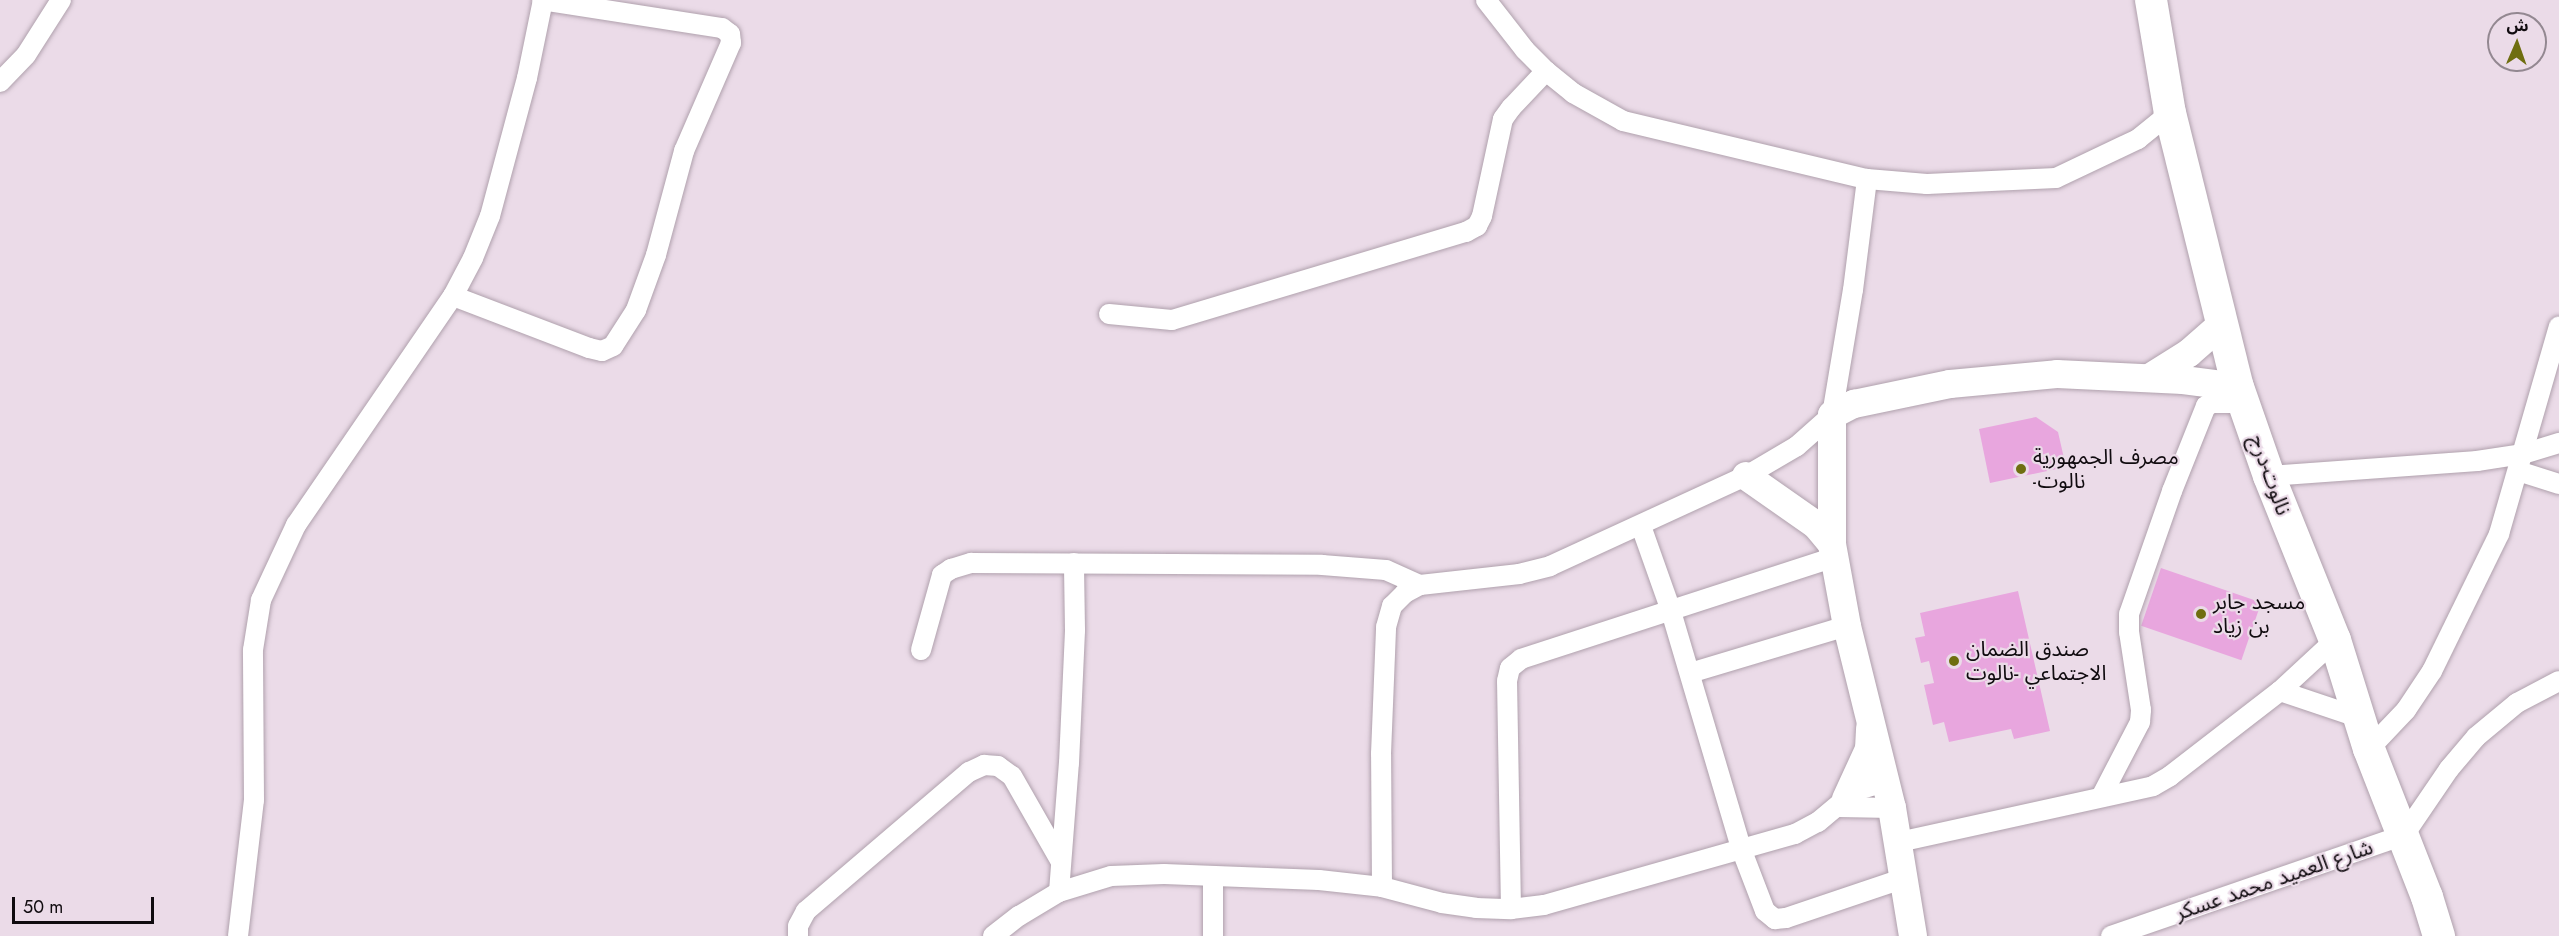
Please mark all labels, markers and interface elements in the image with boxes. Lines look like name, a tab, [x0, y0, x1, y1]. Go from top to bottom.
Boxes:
north arrow	[2487, 12, 2547, 72]
text: ش	[2506, 14, 2529, 37]
street label: نالوت-درج	[2244, 431, 2296, 519]
place label: مصرف الجمهورية -نالوت	[2033, 444, 2179, 494]
marker: مصرف الجمهورية -نالوت	[2014, 462, 2028, 476]
place label: مسجد جابر بن زياد	[2213, 589, 2305, 639]
marker: مسجد جابر بن زياد	[2194, 607, 2208, 621]
place label: صندق الضمان الاجتماعي -نالوت	[1966, 636, 2106, 686]
marker: صندق الضمان الاجتماعي -نالوت	[1947, 654, 1961, 668]
street label: شارع العميد محمد عسكر	[2172, 834, 2376, 926]
scale bar	[15, 885, 158, 923]
text: 50 m	[23, 894, 63, 920]

